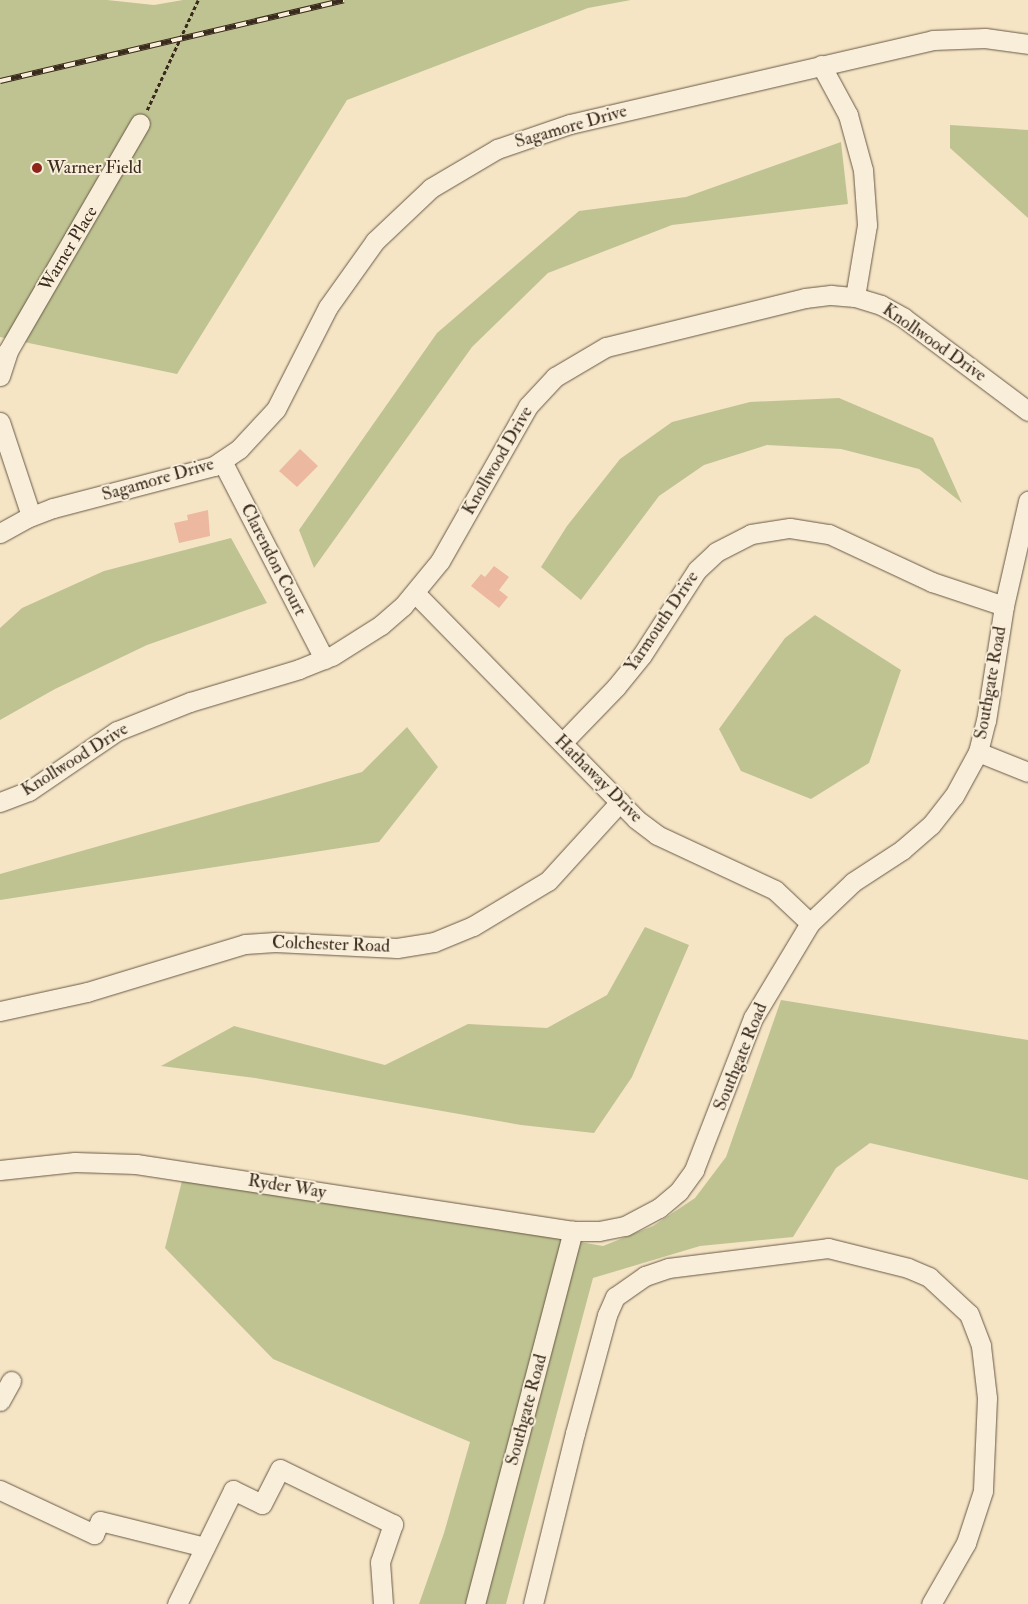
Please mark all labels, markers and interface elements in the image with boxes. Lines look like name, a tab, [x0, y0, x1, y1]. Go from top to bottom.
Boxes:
street label: Sagamore Drive	[513, 101, 629, 153]
place label: Warner Field	[47, 157, 142, 179]
marker: Warner Field	[31, 162, 43, 174]
street label: Warner Place	[35, 203, 103, 295]
street label: Knollwood Drive	[878, 299, 990, 387]
street label: Knollwood Drive	[458, 403, 538, 519]
street label: Sagamore Drive	[100, 454, 216, 506]
street label: Clarendon Court	[235, 500, 311, 620]
street label: Yarmouth Drive	[620, 567, 704, 677]
street label: Southgate Road	[970, 625, 1012, 741]
street label: Knollwood Drive	[18, 719, 132, 801]
street label: Hathaway Drive	[549, 730, 647, 828]
street label: Colchester Road	[272, 932, 390, 958]
street label: Southgate Road	[710, 1000, 772, 1114]
street label: Ryder Way	[246, 1170, 328, 1204]
street label: Southgate Road	[502, 1352, 552, 1468]

